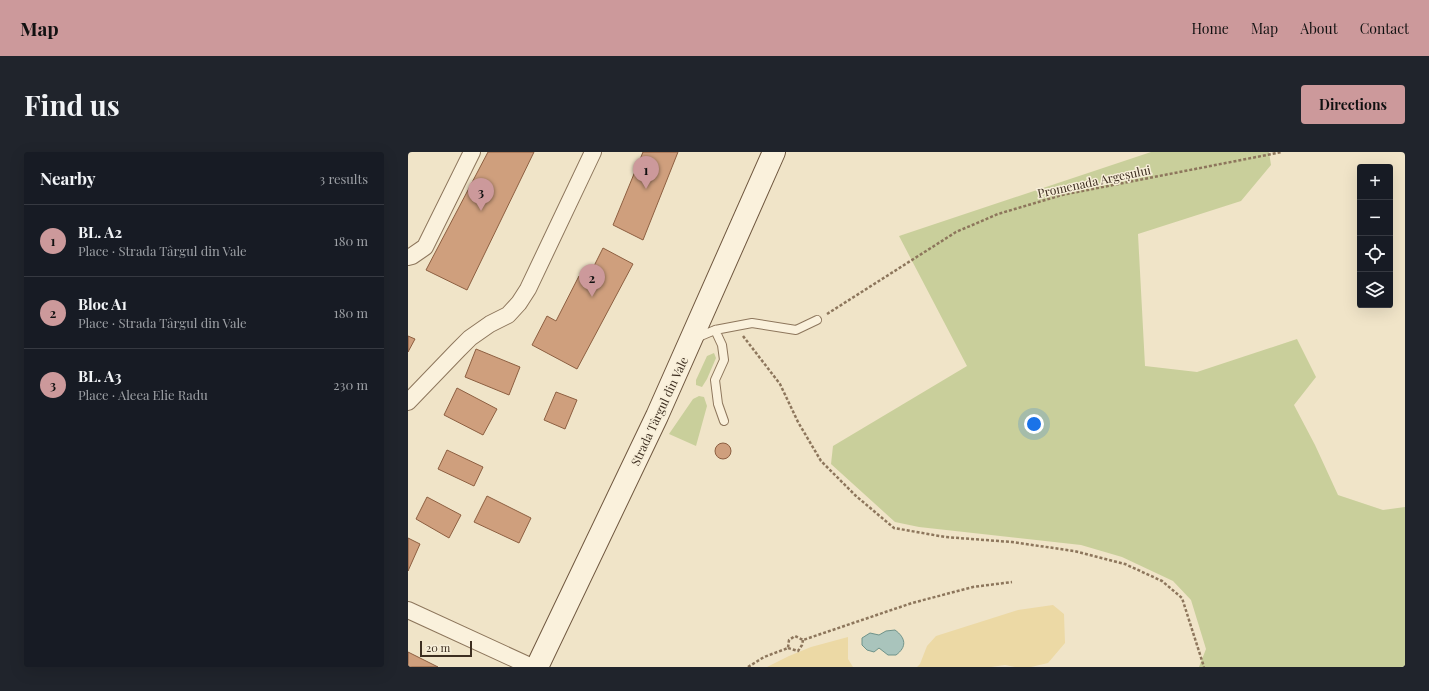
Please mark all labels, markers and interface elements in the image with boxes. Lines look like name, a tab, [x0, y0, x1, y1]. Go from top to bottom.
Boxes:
text: Map	[20, 15, 59, 41]
text: Home	[1191, 19, 1229, 38]
text: Map	[1251, 19, 1278, 38]
text: About	[1300, 19, 1338, 38]
text: Contact	[1360, 19, 1409, 38]
button: Directions	[1301, 85, 1405, 124]
text: Find us	[24, 86, 120, 123]
pin: 1	[633, 156, 659, 189]
street label: Promenada Argeșului	[1036, 161, 1153, 201]
map controls	[1357, 164, 1393, 308]
button: +	[1357, 164, 1393, 200]
text: Nearby	[40, 167, 95, 189]
text: 3 results	[319, 170, 368, 187]
pin: 3	[468, 178, 494, 211]
button: −	[1357, 200, 1393, 236]
text: BL. A2	[78, 222, 122, 242]
text: 1	[51, 232, 55, 249]
text: 180 m	[334, 232, 368, 249]
button: locate	[1357, 236, 1393, 272]
text: Place · Strada Târgul din Vale	[78, 242, 247, 259]
pin: 2	[579, 264, 605, 297]
button: layers	[1357, 272, 1393, 308]
text: Bloc A1	[78, 294, 127, 314]
text: 2	[50, 304, 56, 321]
text: 180 m	[334, 304, 368, 321]
text: Place · Strada Târgul din Vale	[78, 314, 247, 331]
street label: Strada Târgul din Vale	[627, 354, 691, 468]
text: BL. A3	[78, 366, 122, 386]
text: 3	[50, 376, 56, 393]
text: 230 m	[333, 376, 368, 393]
text: Place · Aleea Elie Radu	[78, 386, 208, 403]
your location	[1024, 414, 1044, 434]
scale bar	[420, 639, 472, 658]
text: 20 m	[426, 640, 450, 655]

